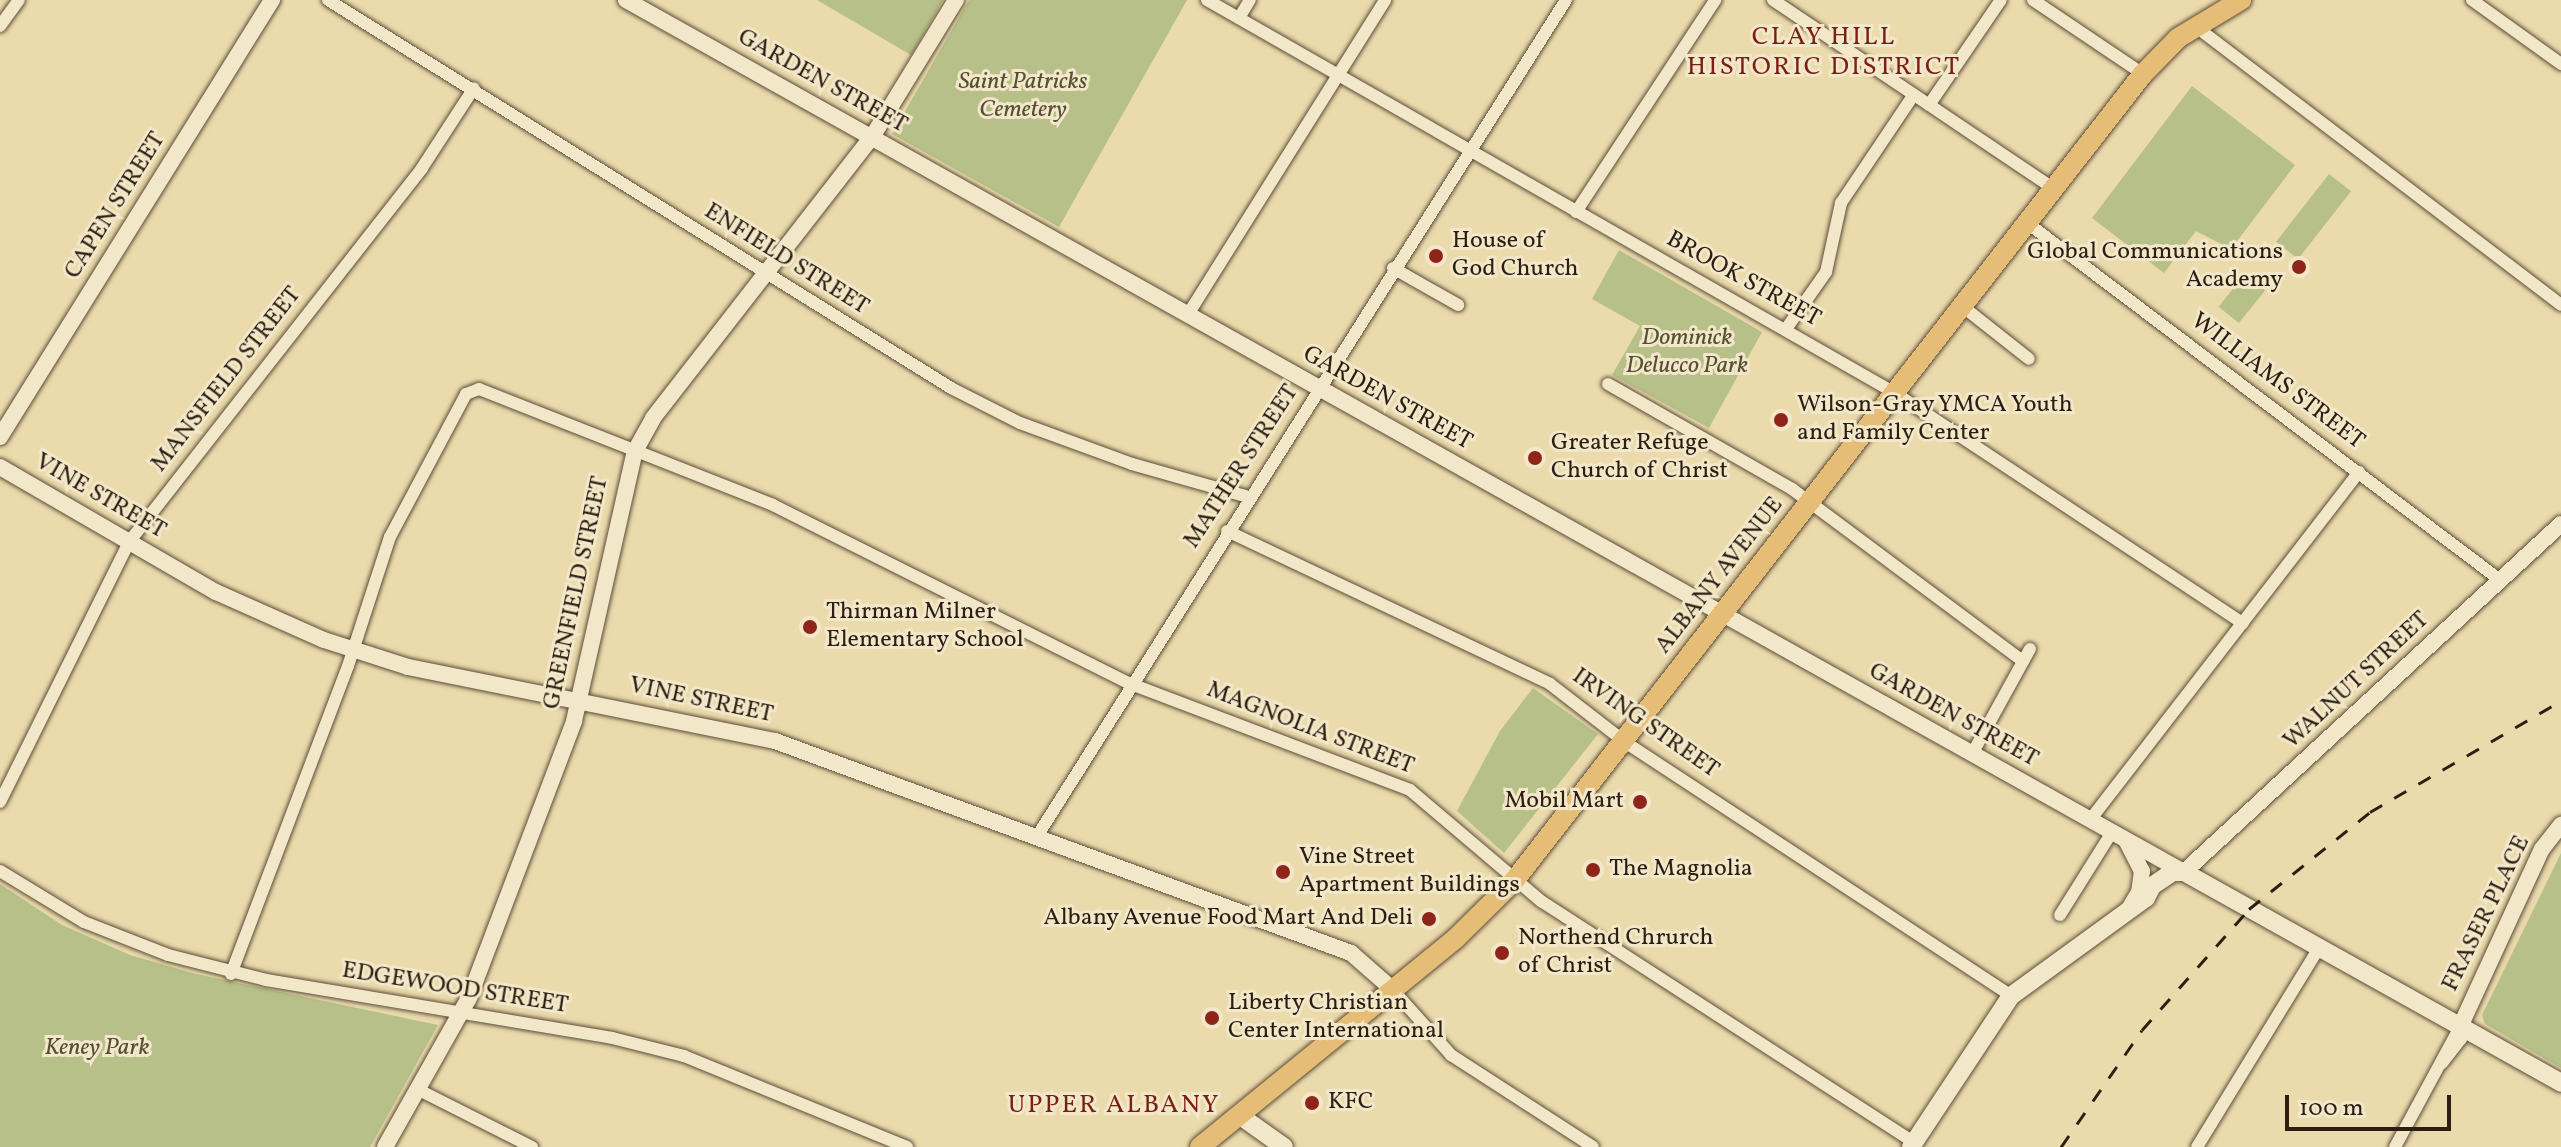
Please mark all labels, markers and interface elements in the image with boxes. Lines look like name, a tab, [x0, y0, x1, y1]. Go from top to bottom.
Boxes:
district label: CLAY HILL HISTORIC DISTRICT	[1687, 22, 1961, 84]
street label: GARDEN STREET	[732, 24, 912, 140]
park label: Saint Patricks Cemetery	[959, 69, 1087, 125]
street label: CAPEN STREET	[59, 127, 173, 285]
street label: ENFIELD STREET	[698, 198, 874, 322]
street label: BROOK STREET	[1661, 226, 1825, 334]
place label: House of God Church	[1452, 228, 1579, 284]
place label: Global Communications Academy	[2027, 239, 2283, 295]
marker: House of God Church	[1427, 247, 1445, 265]
marker: Global Communications Academy	[2290, 258, 2308, 276]
street label: MANSFIELD STREET	[146, 282, 308, 478]
street label: WILLIAMS STREET	[2185, 307, 2369, 457]
park label: Dominick Delucco Park	[1626, 325, 1748, 381]
street label: GARDEN STREET	[1297, 341, 1477, 457]
street label: MATHER STREET	[1178, 380, 1306, 554]
place label: Wilson-Gray YMCA Youth and Family Center	[1797, 392, 2075, 448]
marker: Wilson-Gray YMCA Youth and Family Center	[1772, 411, 1790, 429]
place label: Greater Refuge Church of Christ	[1551, 430, 1726, 486]
street label: VINE STREET	[29, 448, 171, 546]
marker: Greater Refuge Church of Christ	[1526, 449, 1544, 467]
street label: GREENFIELD STREET	[538, 474, 616, 712]
street label: ALBANY AVENUE	[1650, 492, 1790, 660]
place label: Thirman Milner Elementary School	[826, 599, 1024, 655]
street label: WALNUT STREET	[2278, 606, 2436, 756]
marker: Thirman Milner Elementary School	[801, 618, 819, 636]
street label: GARDEN STREET	[1863, 658, 2043, 774]
street label: IRVING STREET	[1566, 663, 1724, 785]
street label: VINE STREET	[626, 672, 776, 730]
street label: MAGNOLIA STREET	[1202, 676, 1418, 782]
place label: Mobil Mart	[1505, 788, 1624, 816]
marker: Mobil Mart	[1631, 793, 1649, 811]
street label: FRASER PLACE	[2437, 831, 2537, 997]
place label: Vine Street Apartment Buildings	[1299, 844, 1520, 900]
place label: The Magnolia	[1609, 856, 1753, 884]
marker: The Magnolia	[1584, 861, 1602, 879]
marker: Vine Street Apartment Buildings	[1274, 863, 1292, 881]
place label: Albany Avenue Food Mart And Deli	[1043, 905, 1413, 933]
marker: Albany Avenue Food Mart And Deli	[1420, 910, 1438, 928]
place label: Northend Chrurch of Christ	[1518, 925, 1713, 981]
marker: Northend Chrurch of Christ	[1493, 944, 1511, 962]
street label: EDGEWOOD STREET	[340, 957, 570, 1021]
place label: Liberty Christian Center International	[1228, 990, 1444, 1046]
marker: Liberty Christian Center International	[1203, 1009, 1221, 1027]
park label: Keney Park	[44, 1035, 150, 1063]
scale bar	[2289, 1079, 2455, 1129]
place label: KFC	[1328, 1089, 1373, 1117]
district label: UPPER ALBANY	[1008, 1090, 1220, 1122]
text: 100 m	[2299, 1092, 2364, 1126]
marker: KFC	[1303, 1094, 1321, 1112]

